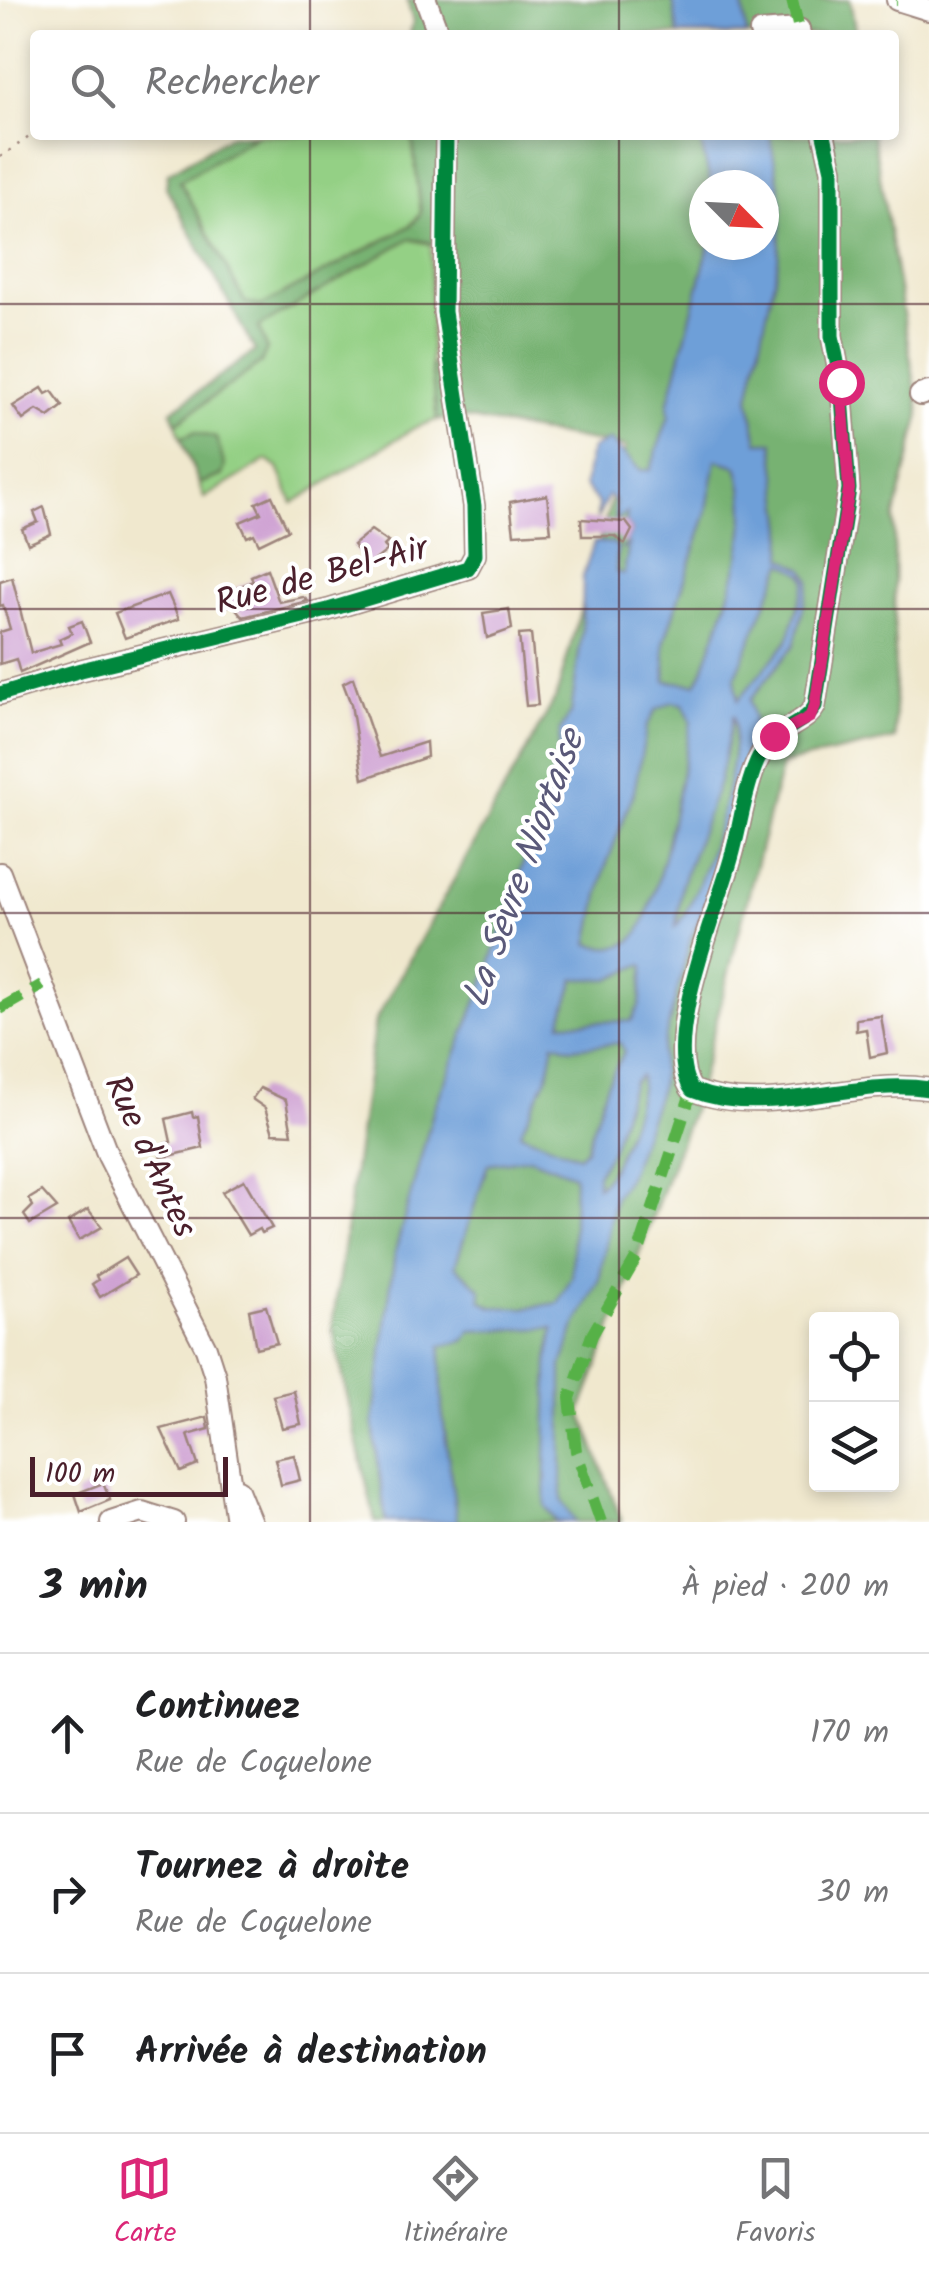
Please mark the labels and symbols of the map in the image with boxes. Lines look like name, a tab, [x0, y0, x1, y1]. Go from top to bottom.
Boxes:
north arrow	[689, 170, 779, 260]
route start	[819, 360, 865, 406]
street label: Rue de Bel-Air	[209, 521, 437, 632]
route end	[752, 714, 798, 760]
water label: La Sèvre Niortaise	[447, 718, 604, 1016]
street label: Rue d'Antes	[87, 1066, 211, 1248]
scale bar	[30, 1452, 228, 1496]

